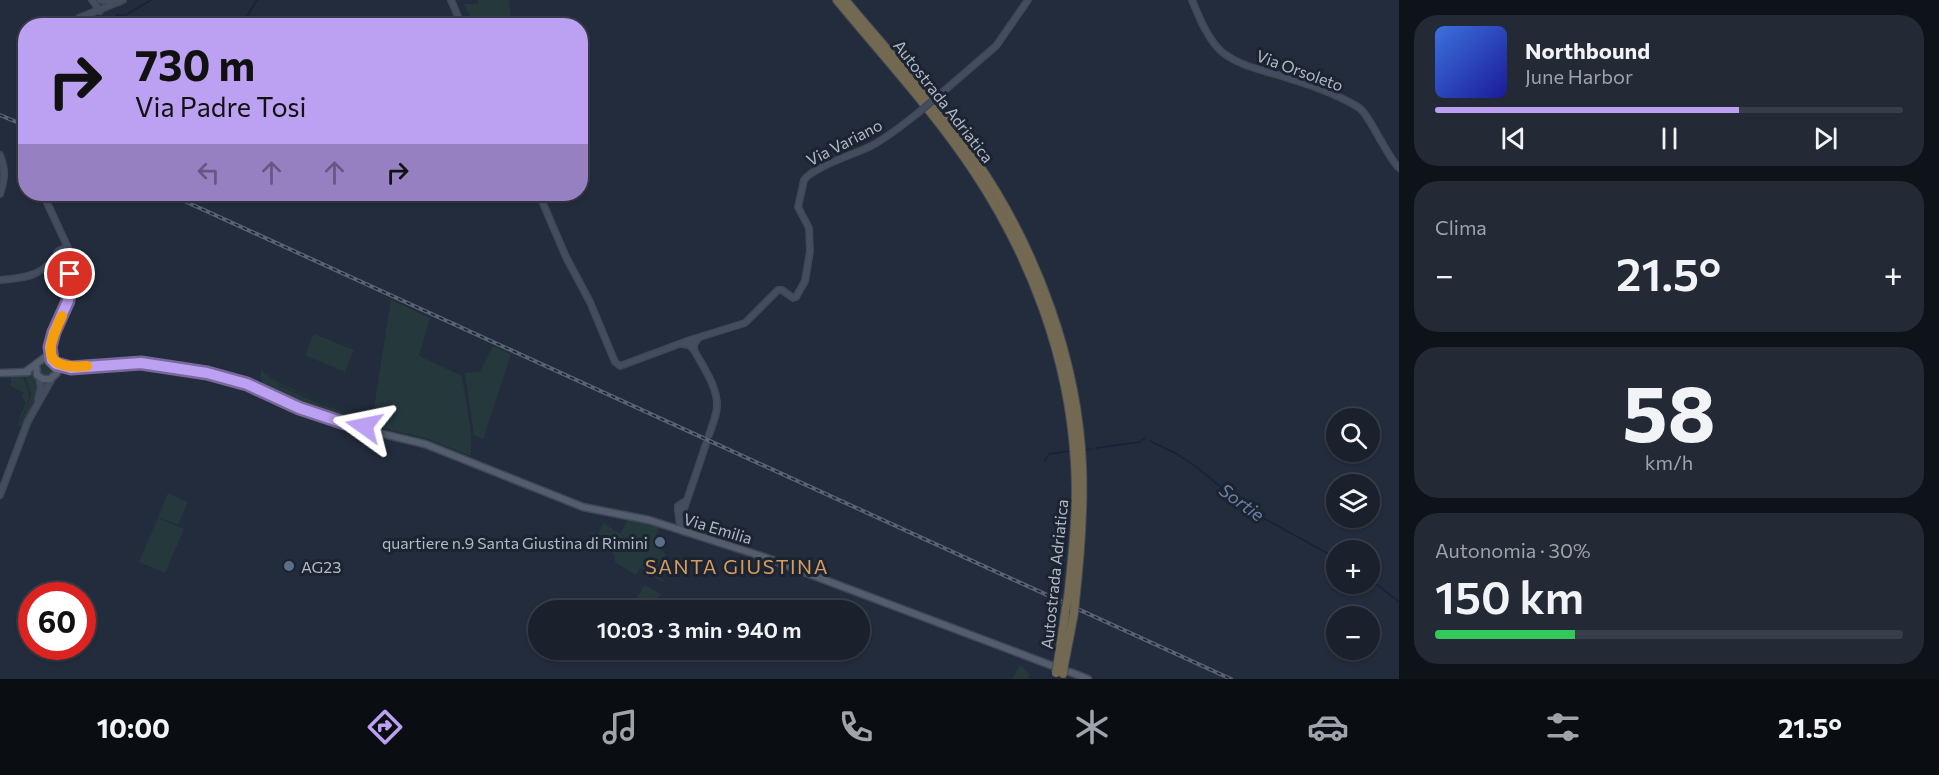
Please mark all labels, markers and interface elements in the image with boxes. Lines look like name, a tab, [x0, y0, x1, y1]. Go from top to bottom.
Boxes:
street label: Autostrada Adriatica	[890, 36, 998, 166]
text: Northbound	[1525, 37, 1650, 64]
text: 730 m	[135, 38, 255, 90]
icon: right	[36, 42, 114, 120]
street label: Via Orsoleto	[1254, 46, 1346, 94]
text: June Harbor	[1525, 64, 1633, 88]
text: Via Padre Tosi	[135, 90, 306, 123]
street label: Via Variano	[803, 115, 885, 169]
icon: previous	[1497, 122, 1530, 155]
icon: pause	[1653, 122, 1686, 155]
icon: next	[1809, 122, 1842, 155]
icon: left	[192, 156, 225, 189]
icon: ahead	[255, 156, 288, 189]
icon: ahead	[318, 156, 351, 189]
icon: right	[381, 156, 414, 189]
text: Clima	[1435, 215, 1487, 239]
text: 21.5°	[1616, 245, 1721, 300]
pin	[44, 248, 95, 299]
text: −	[1435, 253, 1454, 294]
text: +	[1884, 253, 1903, 294]
icon: arrive	[53, 257, 86, 290]
text: 58	[1622, 363, 1716, 458]
position arrow	[332, 394, 396, 458]
map controls	[1326, 408, 1380, 660]
button: search	[1326, 408, 1380, 462]
text: km/h	[1645, 450, 1693, 474]
button: layers	[1326, 474, 1380, 528]
water label: Sortie	[1215, 478, 1269, 526]
street label: Autostrada Adriatica	[1037, 498, 1071, 650]
street label: Via Emilia	[681, 509, 755, 547]
place label: quartiere n.9 Santa Giustina di Rimini	[382, 533, 648, 552]
marker: quartiere n.9 Santa Giustina di Rimini	[653, 535, 667, 549]
text: Autonomia · 30%	[1435, 538, 1591, 562]
button: +	[1326, 540, 1380, 594]
district label: SANTA GIUSTINA	[645, 554, 829, 578]
place label: AG23	[301, 557, 341, 576]
marker: AG23	[282, 559, 296, 573]
text: 150 km	[1435, 568, 1584, 623]
speed limit sign: 60	[18, 582, 96, 660]
button: −	[1326, 606, 1380, 660]
text: 10:03 · 3 min · 940 m	[597, 616, 801, 643]
icon: directions	[364, 706, 406, 748]
icon: music	[599, 706, 641, 748]
icon: phone	[835, 706, 877, 748]
icon: climate	[1071, 706, 1113, 748]
icon: car	[1307, 706, 1349, 748]
icon: filters	[1542, 706, 1584, 748]
text: 10:00	[97, 711, 170, 744]
text: 21.5°	[1778, 711, 1842, 744]

